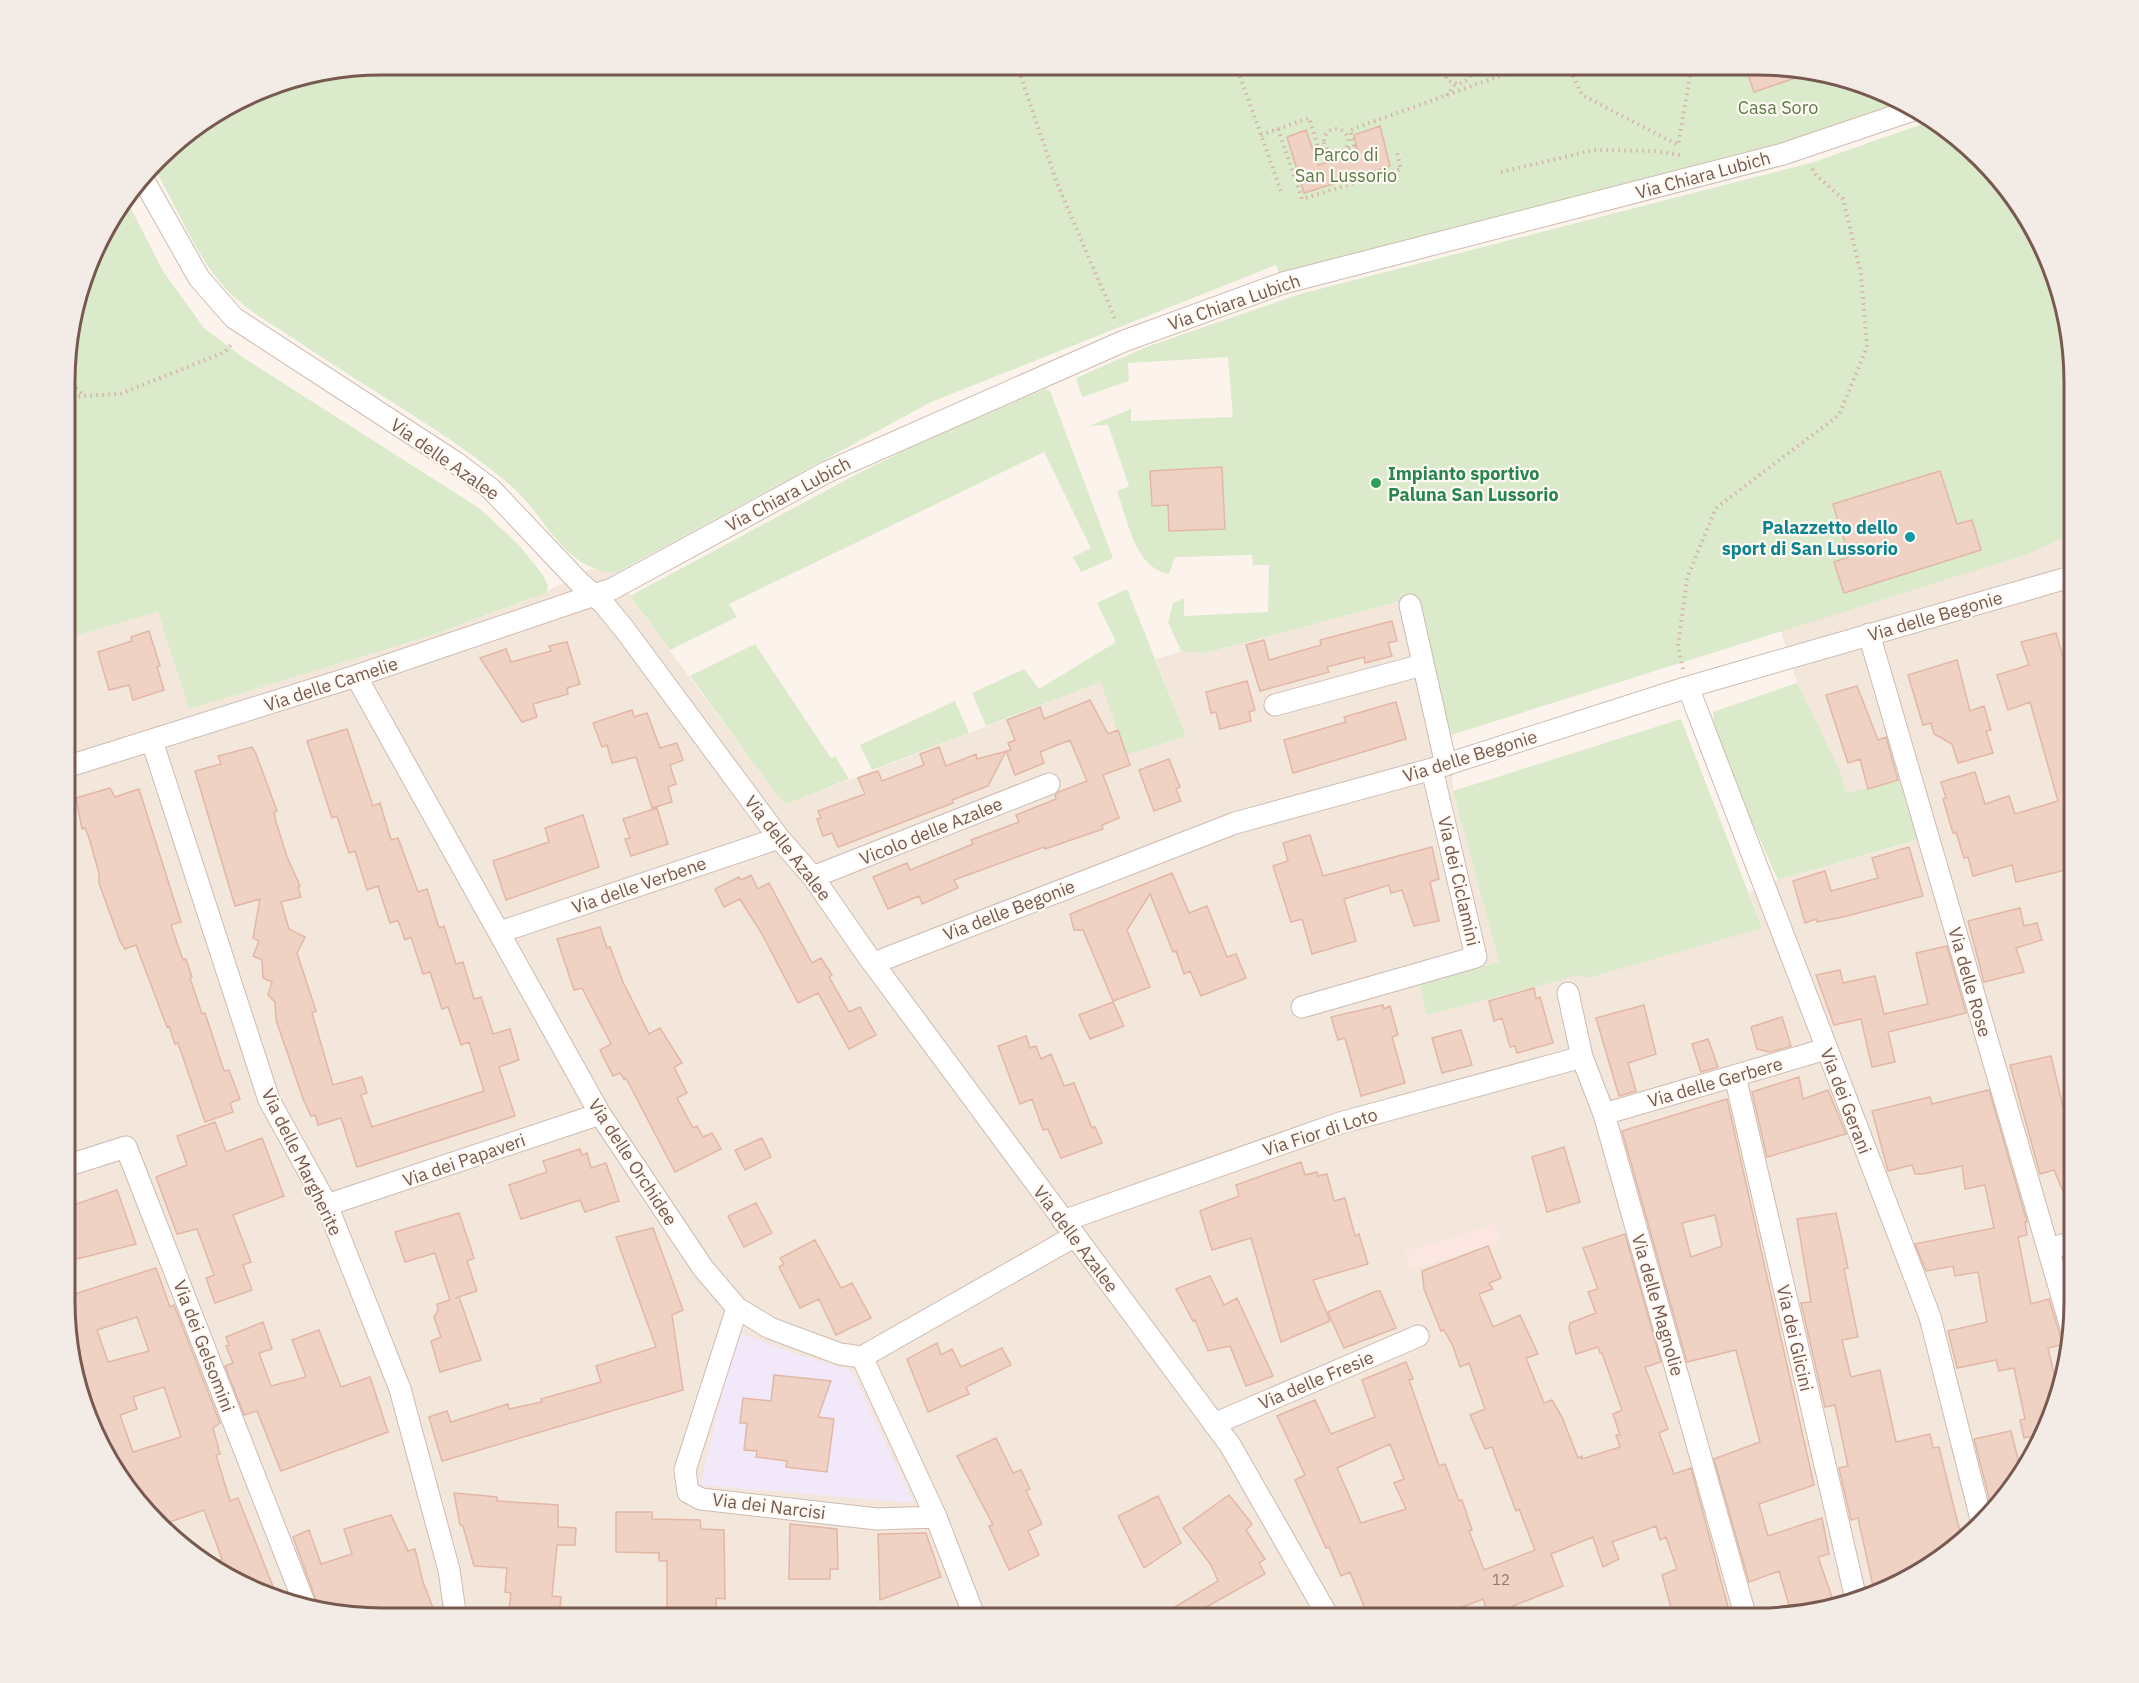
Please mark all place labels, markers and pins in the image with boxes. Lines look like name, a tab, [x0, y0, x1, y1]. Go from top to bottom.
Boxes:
place label: Impianto sportivo Paluna San Lussorio	[1388, 462, 1559, 506]
marker: Impianto sportivo Paluna San Lussorio	[1369, 476, 1383, 490]
place label: Palazzetto dello sport di San Lussorio	[1722, 516, 1898, 560]
marker: Palazzetto dello sport di San Lussorio	[1903, 530, 1917, 544]

